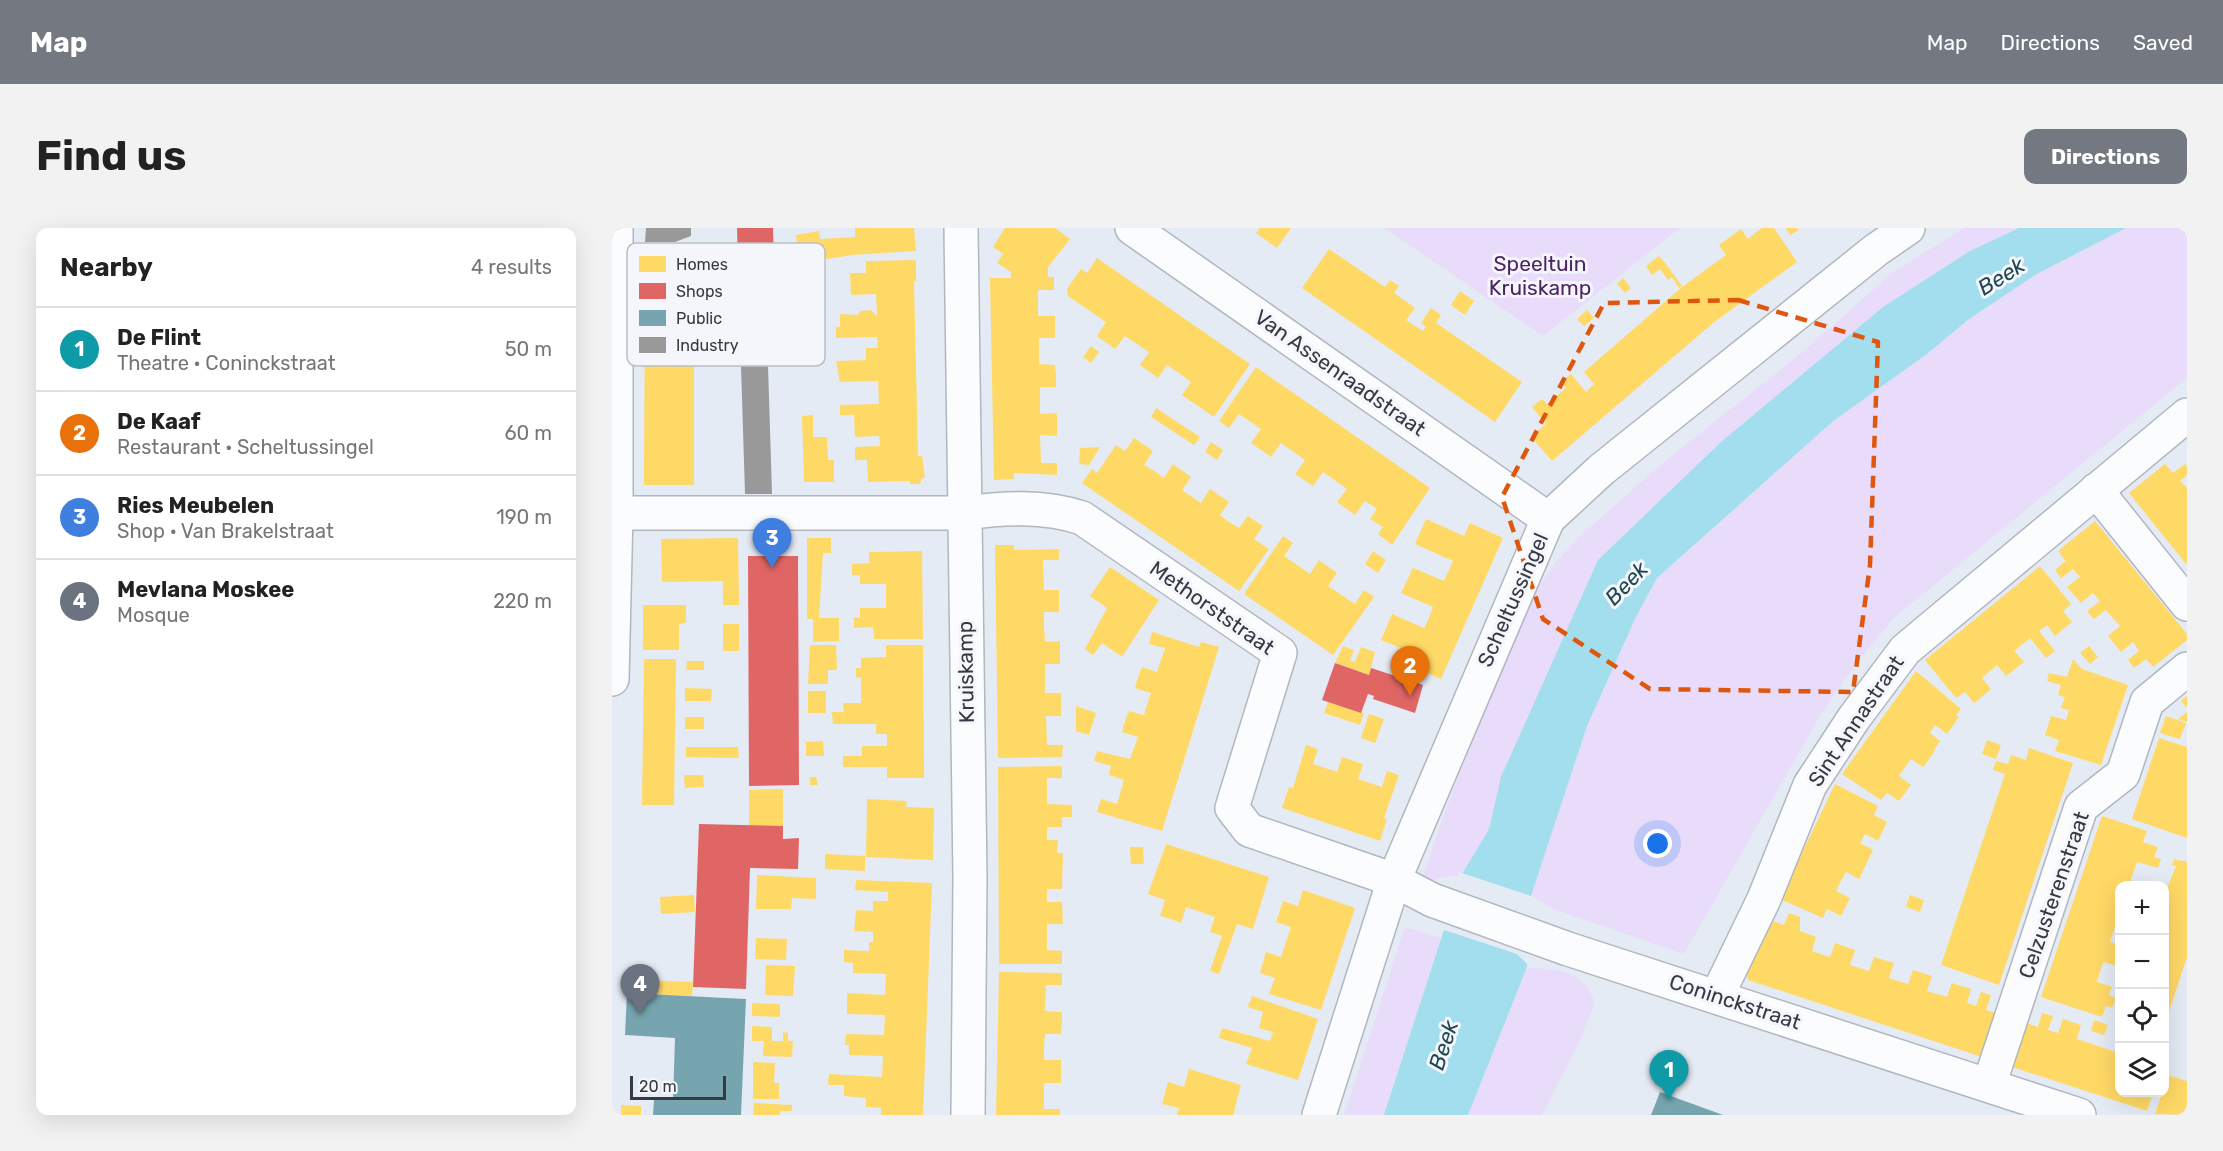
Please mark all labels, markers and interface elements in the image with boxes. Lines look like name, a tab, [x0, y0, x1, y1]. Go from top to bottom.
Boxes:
text: Map	[30, 26, 87, 59]
text: Map	[1927, 30, 1968, 55]
text: Directions	[2001, 30, 2100, 55]
text: Saved	[2133, 30, 2193, 55]
button: Directions	[2024, 129, 2187, 184]
text: Find us	[36, 131, 187, 181]
legend	[627, 243, 825, 366]
park label: Speeltuin Kruiskamp	[1489, 251, 1591, 300]
water label: Beek	[1973, 251, 2030, 301]
text: Nearby	[60, 252, 153, 283]
text: 4 results	[471, 255, 552, 279]
text: Homes	[676, 255, 728, 274]
text: Shops	[676, 282, 723, 301]
street label: Van Assenraadstraat	[1250, 304, 1431, 441]
text: Public	[676, 309, 722, 328]
text: De Flint	[117, 324, 201, 351]
text: Industry	[676, 336, 739, 355]
text: 1	[75, 337, 84, 361]
text: 50 m	[505, 337, 552, 361]
text: Theatre · Coninckstraat	[117, 351, 336, 375]
text: De Kaaf	[117, 408, 201, 435]
text: 2	[73, 421, 86, 445]
text: 60 m	[505, 421, 552, 445]
text: Restaurant · Scheltussingel	[117, 435, 374, 459]
text: Ries Meubelen	[117, 492, 274, 519]
text: 3	[73, 505, 86, 529]
text: 190 m	[496, 505, 552, 529]
pin: 3	[752, 518, 792, 568]
text: Shop · Van Brakelstraat	[117, 519, 334, 543]
street label: Scheltussingel	[1472, 529, 1553, 671]
street label: Methorststraat	[1145, 555, 1279, 660]
water label: Beek	[1599, 555, 1654, 611]
text: Mevlana Moskee	[117, 576, 294, 603]
text: 4	[73, 589, 86, 613]
text: 220 m	[493, 589, 552, 613]
text: Mosque	[117, 603, 190, 627]
street label: Kruiskamp	[952, 621, 979, 723]
pin: 2	[1390, 646, 1430, 696]
street label: Sint Annastraat	[1803, 650, 1909, 791]
street label: Celzusterenstraat	[2013, 808, 2094, 982]
your location	[1643, 829, 1672, 858]
map controls	[2115, 881, 2169, 1097]
button: +	[2115, 881, 2169, 935]
button: −	[2115, 935, 2169, 989]
pin: 4	[621, 964, 660, 1014]
street label: Coninckstraat	[1666, 968, 1804, 1035]
button: locate	[2115, 989, 2169, 1043]
water label: Beek	[1423, 1016, 1464, 1073]
button: layers	[2115, 1043, 2169, 1097]
pin: 1	[1650, 1050, 1688, 1100]
scale bar	[630, 1073, 726, 1100]
text: 20 m	[639, 1077, 677, 1096]

